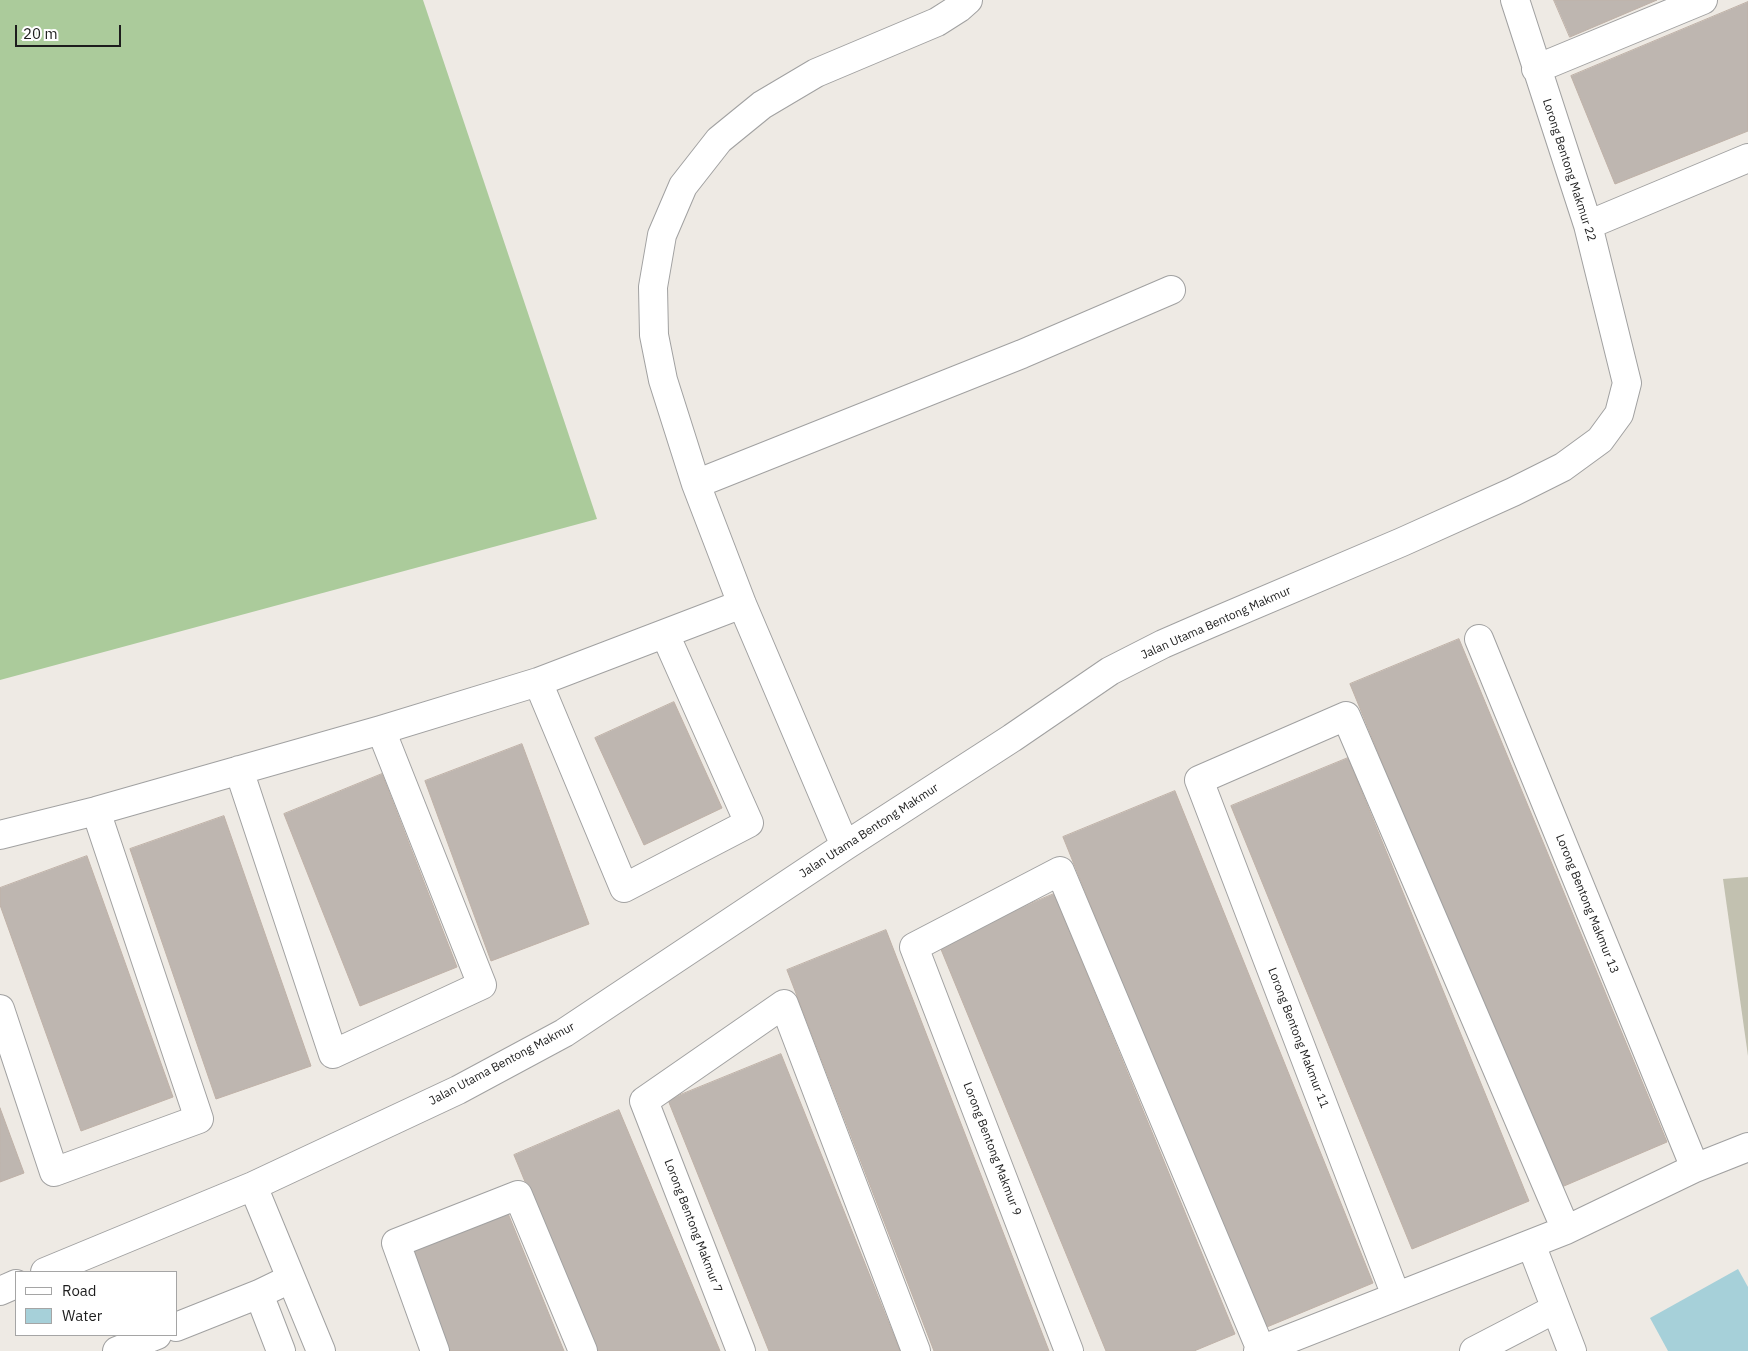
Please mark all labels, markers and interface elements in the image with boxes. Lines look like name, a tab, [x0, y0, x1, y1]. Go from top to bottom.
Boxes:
scale bar	[18, 15, 124, 47]
text: 20 m	[23, 24, 58, 43]
street label: Lorong Bentong Makmur 22	[1539, 97, 1599, 243]
street label: Jalan Utama Bentong Makmur	[1139, 583, 1293, 663]
street label: Jalan Utama Bentong Makmur	[797, 781, 941, 881]
street label: Lorong Bentong Makmur 13	[1552, 832, 1622, 976]
street label: Lorong Bentong Makmur 11	[1265, 966, 1331, 1110]
street label: Jalan Utama Bentong Makmur	[427, 1019, 577, 1109]
street label: Lorong Bentong Makmur 9	[960, 1080, 1024, 1218]
street label: Lorong Bentong Makmur 7	[661, 1157, 725, 1295]
legend	[15, 1271, 178, 1336]
text: Road	[62, 1281, 97, 1300]
text: Water	[62, 1306, 102, 1325]

